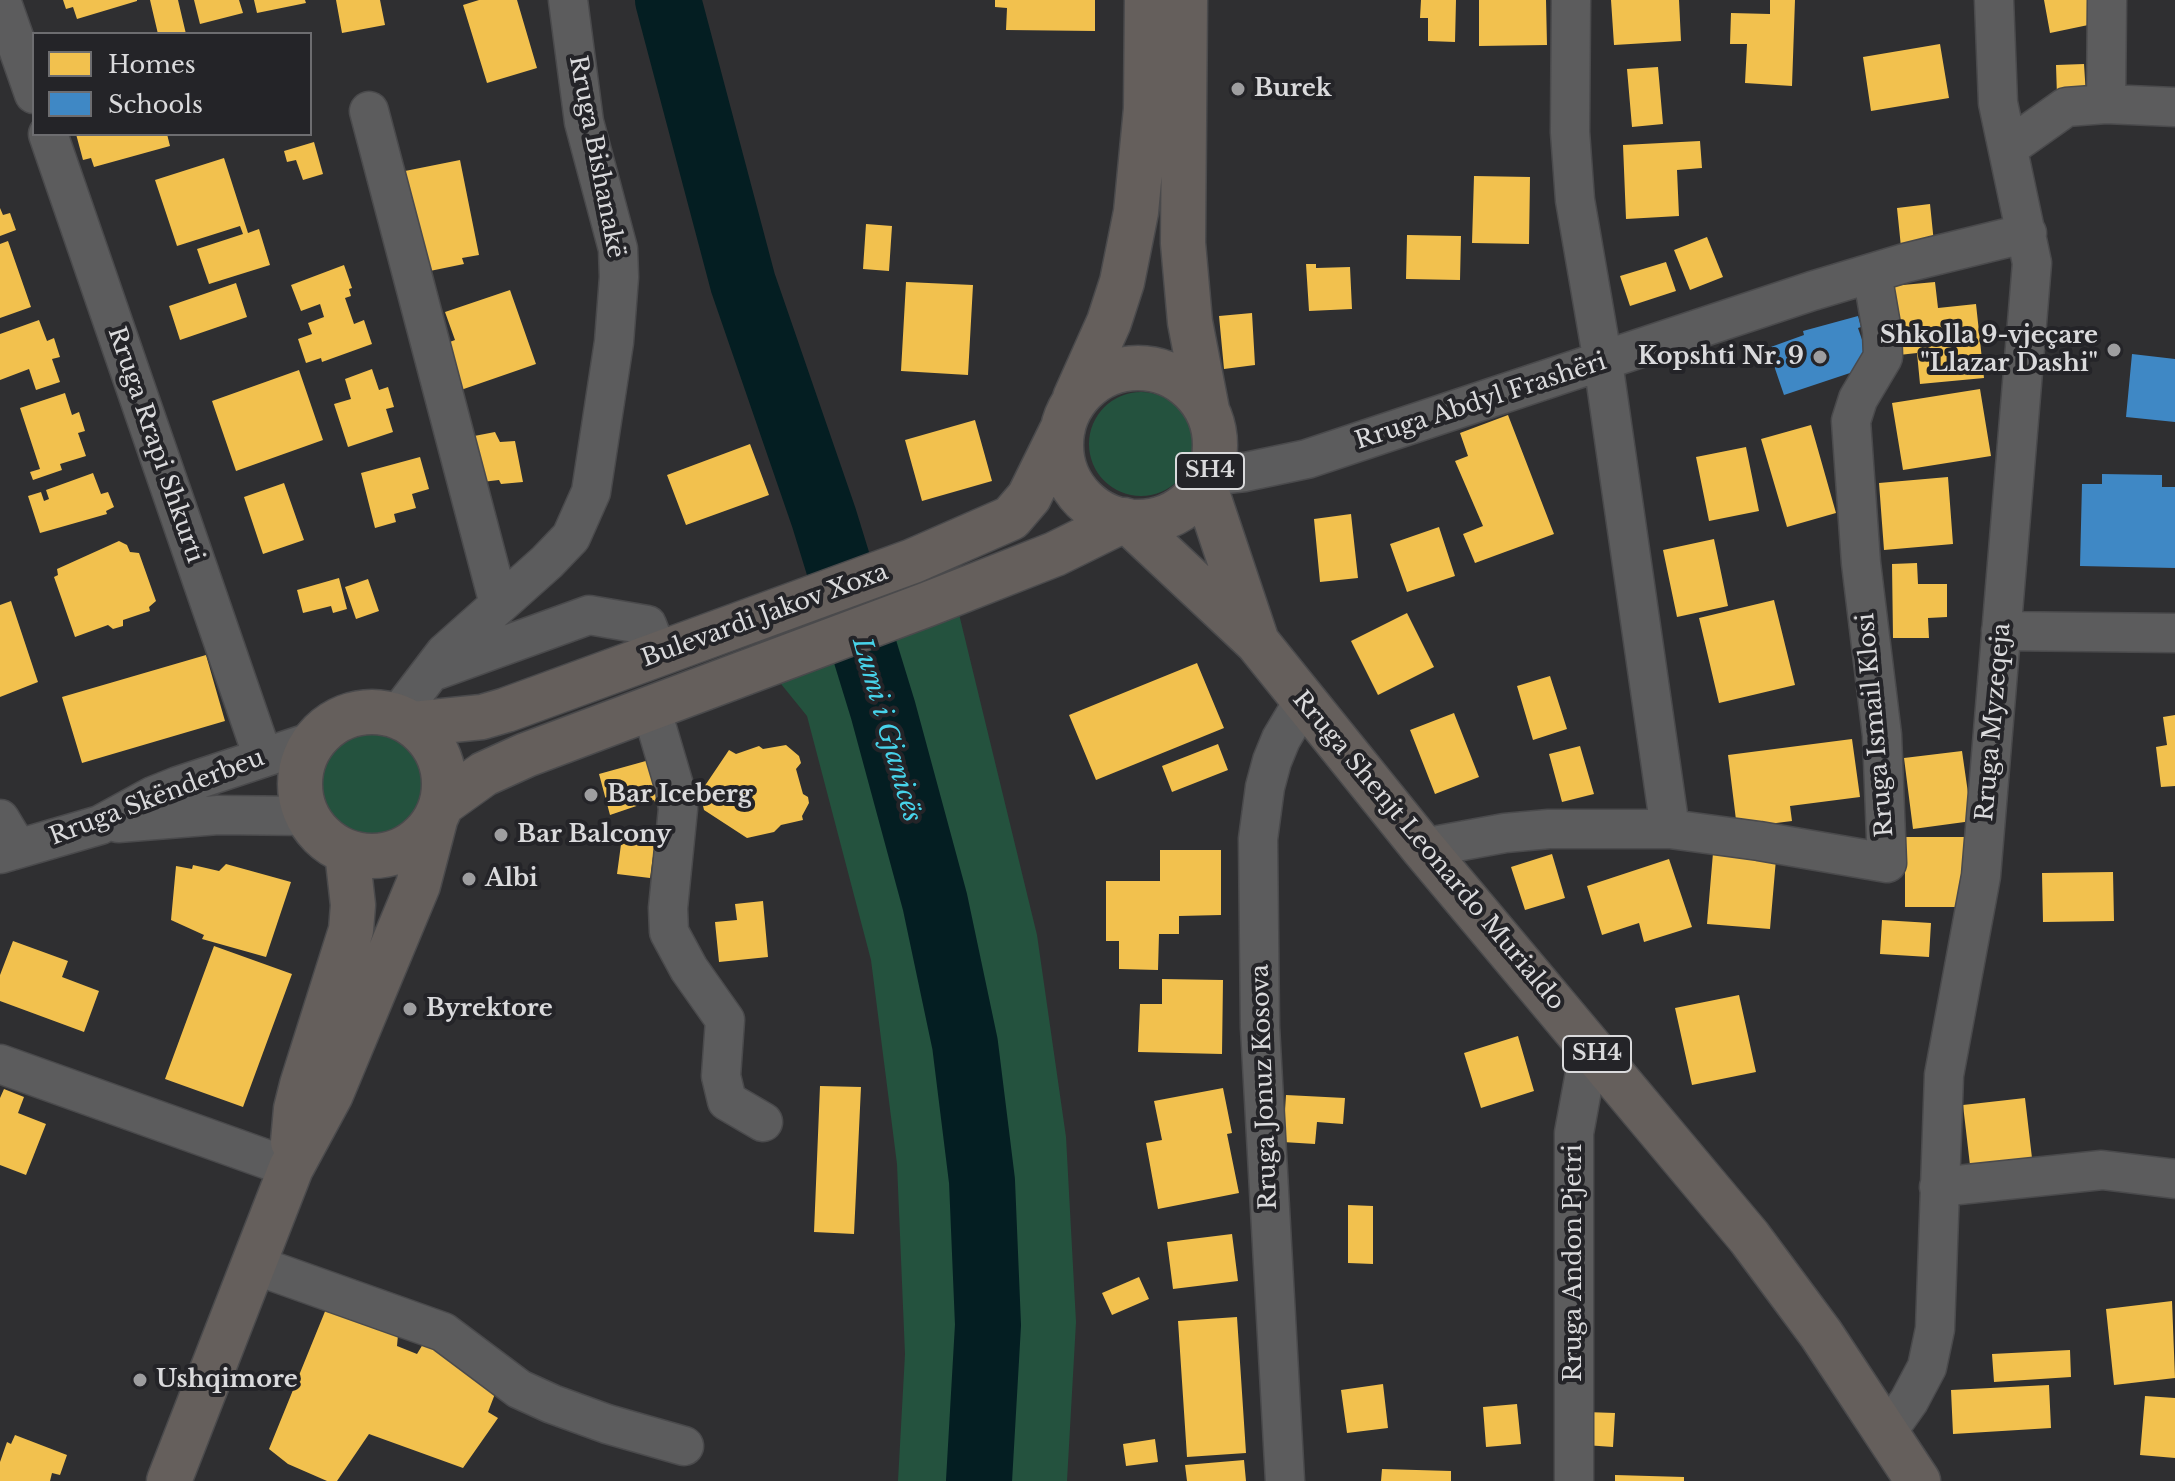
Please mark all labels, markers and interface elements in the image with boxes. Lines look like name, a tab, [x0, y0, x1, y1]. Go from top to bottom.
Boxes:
legend	[32, 32, 312, 136]
text: Homes	[108, 50, 196, 79]
street label: Rruga Bishanakë	[562, 53, 630, 261]
place label: Burek	[1254, 75, 1332, 103]
marker: Burek	[1229, 80, 1247, 98]
text: Schools	[108, 90, 203, 119]
place label: Shkolla 9-vjeçare "Llazar Dashi"	[1880, 322, 2098, 378]
street label: Rruga Rrapi Shkurti	[101, 323, 209, 567]
marker: Shkolla 9-vjeçare "Llazar Dashi"	[2105, 341, 2123, 359]
place label: Kopshti Nr. 9	[1638, 343, 1804, 371]
street label: Rruga Abdyl Frashëri	[1352, 348, 1610, 456]
marker: Kopshti Nr. 9	[1811, 348, 1829, 366]
road number: SH4	[1176, 453, 1244, 489]
street label: Bulevardi Jakov Xoxa	[638, 558, 892, 674]
street label: Rruga Ismail Klosi	[1852, 612, 1900, 838]
street label: Rruga Myzeqeja	[1971, 622, 2017, 822]
water label: Lumi i Gjanicës	[845, 634, 927, 826]
street label: Rruga Shenjt Leonardo Murialdo	[1286, 686, 1570, 1016]
street label: Rruga Skënderbeu	[46, 744, 268, 852]
place label: Bar Iceberg	[607, 781, 752, 809]
marker: Bar Iceberg	[582, 786, 600, 804]
place label: Bar Balcony	[517, 821, 671, 849]
marker: Bar Balcony	[492, 826, 510, 844]
place label: Albi	[485, 865, 538, 893]
marker: Albi	[460, 870, 478, 888]
street label: Rruga Jonuz Kosova	[1246, 964, 1284, 1210]
place label: Byrektore	[426, 995, 553, 1023]
marker: Byrektore	[401, 1000, 419, 1018]
road number: SH4	[1563, 1036, 1631, 1072]
street label: Rruga Andon Pjetri	[1560, 1144, 1588, 1382]
place label: Ushqimore	[156, 1366, 298, 1394]
marker: Ushqimore	[131, 1371, 149, 1389]

